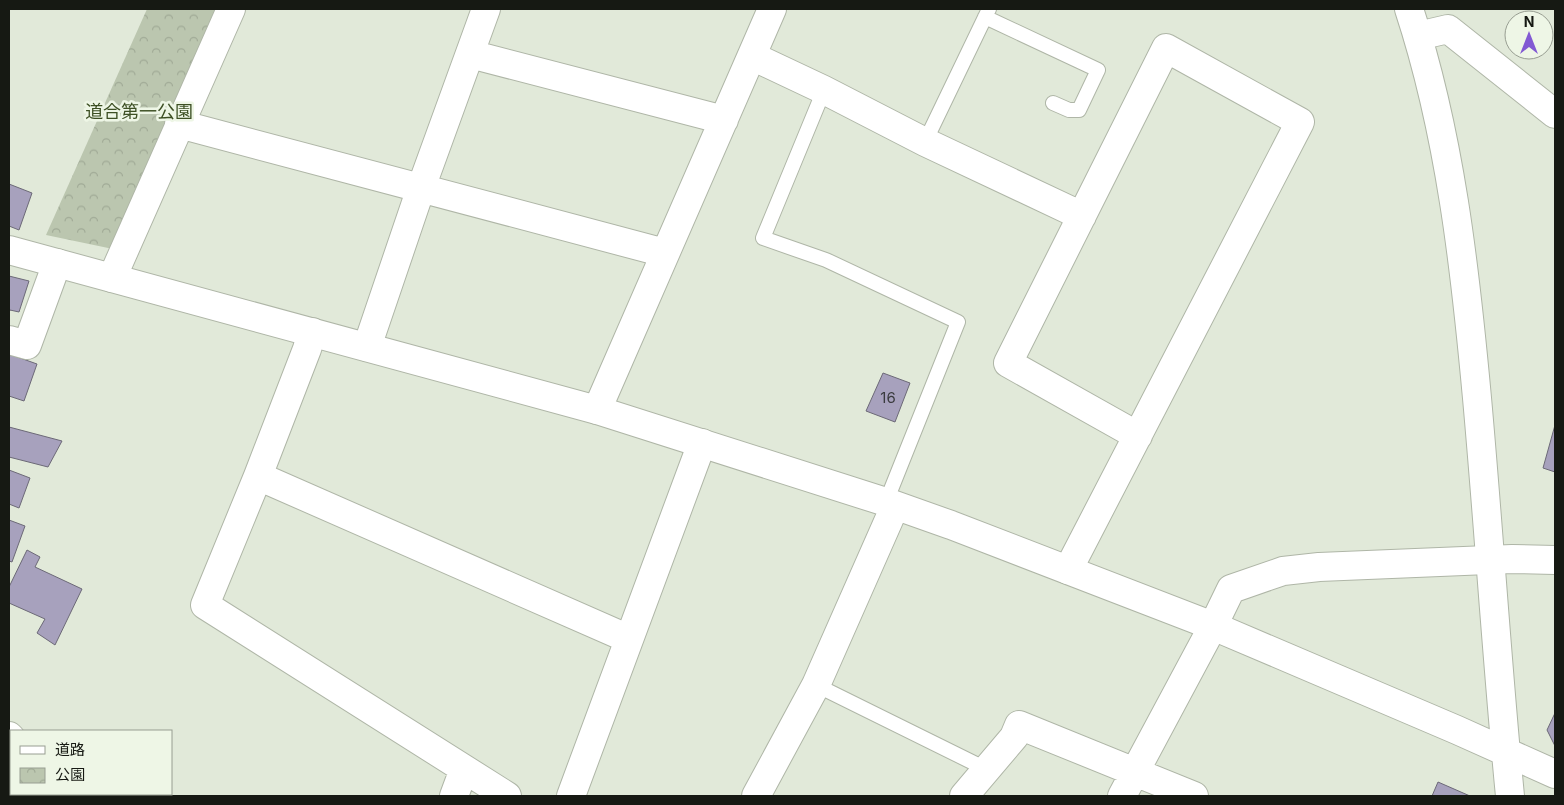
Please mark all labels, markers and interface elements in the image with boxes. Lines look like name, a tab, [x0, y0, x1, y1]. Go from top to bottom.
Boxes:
north arrow	[1504, 10, 1554, 60]
text: N	[1524, 13, 1534, 30]
park label: 道合第一公園	[85, 101, 193, 122]
house number: 16	[880, 388, 896, 407]
legend	[10, 730, 172, 795]
text: 道路	[55, 740, 85, 759]
text: 公園	[55, 765, 85, 784]

